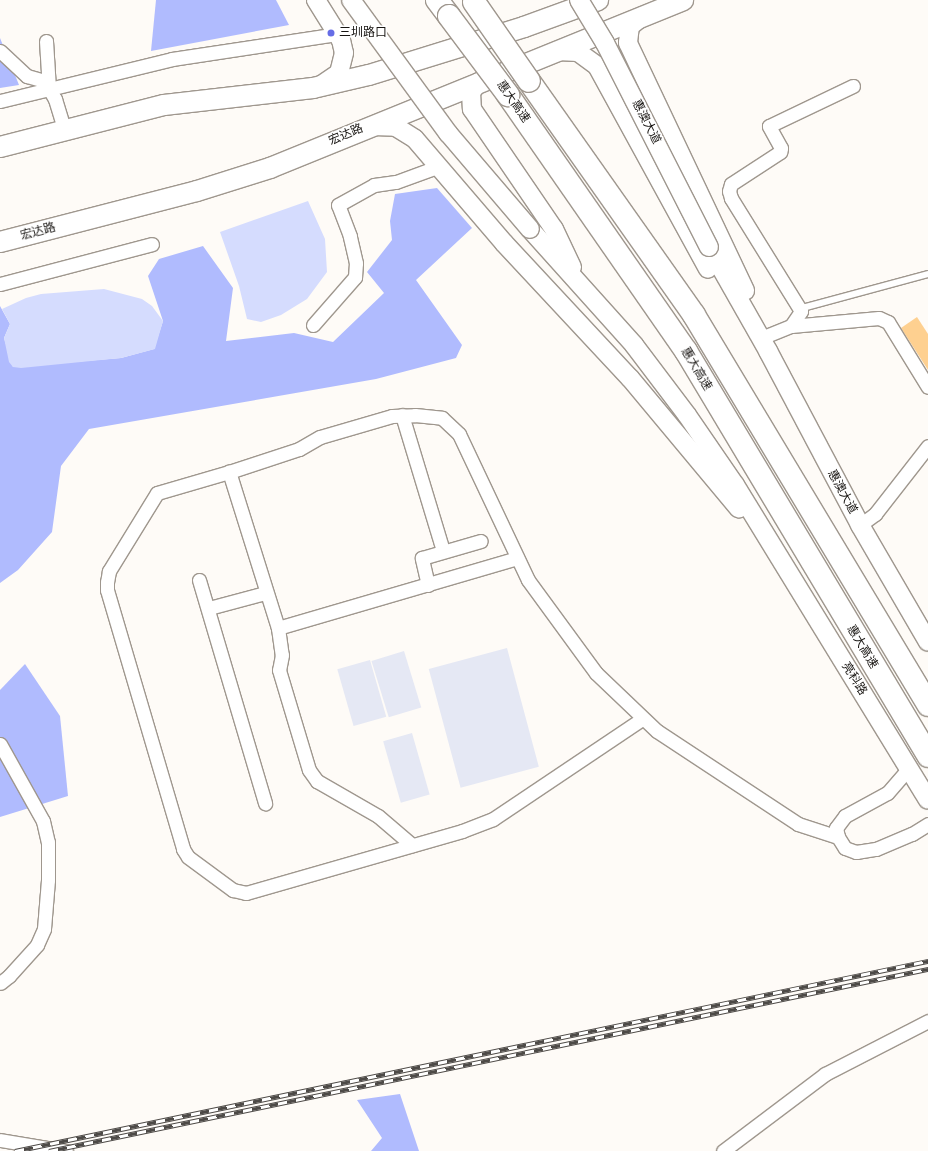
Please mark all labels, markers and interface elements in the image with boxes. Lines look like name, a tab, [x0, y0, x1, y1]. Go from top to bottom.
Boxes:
place label: 三圳路口	[339, 26, 387, 40]
marker: 三圳路口	[326, 28, 336, 38]
street label: 惠大高速	[493, 78, 533, 126]
street label: 惠澳大道	[629, 97, 663, 147]
street label: 宏达路	[327, 121, 365, 149]
street label: 宏达路	[19, 220, 57, 244]
street label: 惠大高速	[677, 345, 715, 393]
street label: 惠澳大道	[824, 468, 860, 516]
street label: 惠大高速	[843, 623, 881, 671]
street label: 亮科路	[838, 660, 870, 698]

